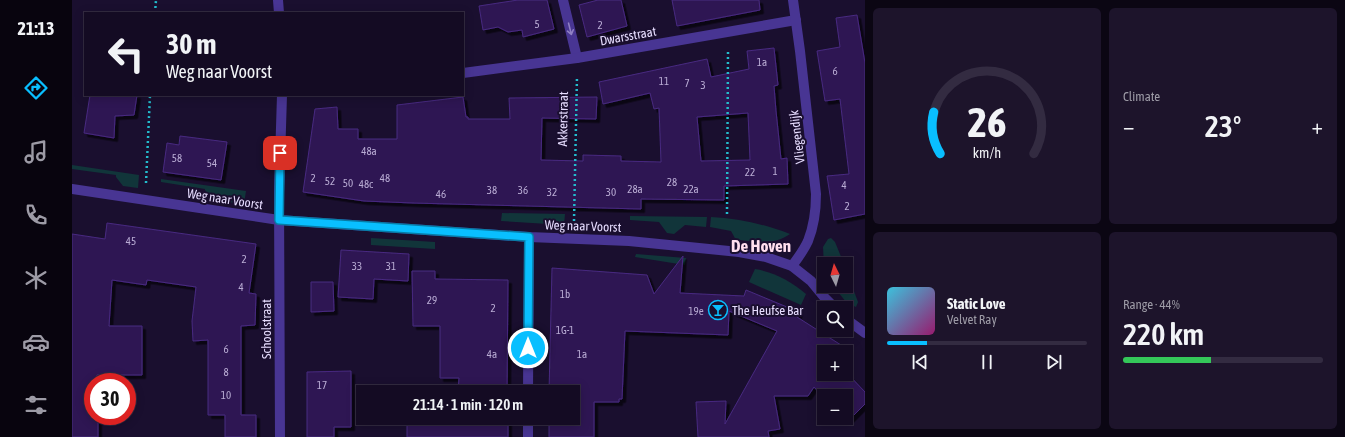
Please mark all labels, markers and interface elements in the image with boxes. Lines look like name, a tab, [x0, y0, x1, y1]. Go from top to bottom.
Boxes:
text: 21:13	[17, 18, 55, 39]
house number: 5	[534, 18, 540, 30]
house number: 2	[597, 19, 603, 31]
one-way arrow	[567, 22, 574, 35]
street label: Dwarsstraat	[599, 24, 658, 48]
icon: left	[100, 28, 152, 80]
text: 30 m	[166, 28, 216, 60]
house number: 1a	[757, 56, 767, 68]
text: Weg naar Voorst	[166, 61, 272, 82]
house number: 6	[832, 65, 838, 77]
icon: directions	[22, 74, 50, 102]
house number: 11	[659, 75, 669, 87]
house number: 7	[684, 77, 690, 89]
house number: 3	[700, 79, 706, 91]
text: Climate	[1123, 89, 1160, 104]
street label: Akkerstraat	[555, 91, 571, 147]
text: 26	[967, 98, 1007, 146]
street label: Vliegendijk	[786, 109, 808, 165]
text: 23°	[1205, 109, 1241, 143]
text: −	[1123, 113, 1134, 139]
text: +	[1312, 113, 1323, 139]
pin	[263, 136, 297, 170]
icon: music	[22, 138, 50, 166]
icon: arrive	[269, 142, 291, 164]
text: km/h	[973, 144, 1001, 160]
house number: 48a	[361, 145, 377, 157]
house number: 58	[172, 152, 182, 164]
house number: 54	[207, 157, 217, 169]
house number: 1	[772, 165, 778, 177]
house number: 22	[745, 166, 755, 178]
house number: 2	[310, 172, 316, 184]
house number: 48	[380, 172, 390, 184]
house number: 52	[325, 175, 335, 187]
house number: 28	[667, 176, 677, 188]
house number: 50	[343, 177, 353, 189]
house number: 48c	[359, 178, 374, 190]
house number: 4	[841, 179, 847, 191]
house number: 28a	[627, 183, 643, 195]
house number: 22a	[683, 183, 699, 195]
house number: 38	[487, 184, 497, 196]
house number: 36	[518, 184, 528, 196]
street label: Weg naar Voorst	[186, 186, 264, 212]
house number: 32	[547, 186, 557, 198]
house number: 30	[606, 186, 616, 198]
house number: 46	[436, 188, 446, 200]
house number: 2	[844, 200, 850, 212]
icon: phone	[22, 201, 50, 229]
street label: Weg naar Voorst	[544, 217, 622, 235]
house number: 45	[126, 235, 136, 247]
district label: De Hoven	[731, 236, 791, 256]
house number: 2	[241, 253, 247, 265]
north arrow	[817, 257, 853, 293]
map controls	[817, 257, 853, 425]
house number: 33	[352, 260, 362, 272]
house number: 31	[386, 260, 396, 272]
icon: climate	[22, 264, 50, 292]
house number: 4	[238, 281, 244, 293]
house number: 1b	[560, 288, 570, 300]
house number: 29	[427, 294, 437, 306]
text: Static Love	[947, 295, 1006, 312]
text: Range · 44%	[1123, 297, 1180, 312]
street label: Schoolstraat	[259, 299, 274, 359]
bar icon: The Heufse Bar	[707, 299, 729, 321]
button: search	[817, 301, 853, 337]
house number: 2	[490, 302, 496, 314]
place label: The Heufse Bar	[732, 303, 803, 318]
house number: 19e	[688, 305, 704, 317]
text: Velvet Ray	[947, 312, 997, 327]
text: 220 km	[1123, 317, 1204, 351]
house number: 1G-1	[556, 324, 574, 336]
position arrow	[507, 327, 549, 369]
icon: car	[22, 328, 50, 356]
house number: 6	[223, 343, 229, 355]
button: +	[817, 345, 853, 381]
house number: 4a	[487, 348, 497, 360]
house number: 1a	[577, 348, 587, 360]
icon: previous	[909, 351, 931, 373]
icon: pause	[976, 351, 998, 373]
icon: next	[1043, 351, 1065, 373]
house number: 8	[223, 366, 229, 378]
speed limit sign: 30	[84, 373, 136, 425]
house number: 17	[317, 379, 327, 391]
house number: 10	[221, 389, 231, 401]
button: −	[817, 389, 853, 425]
icon: filters	[22, 391, 50, 419]
text: 21:14 · 1 min · 120 m	[413, 396, 523, 413]

